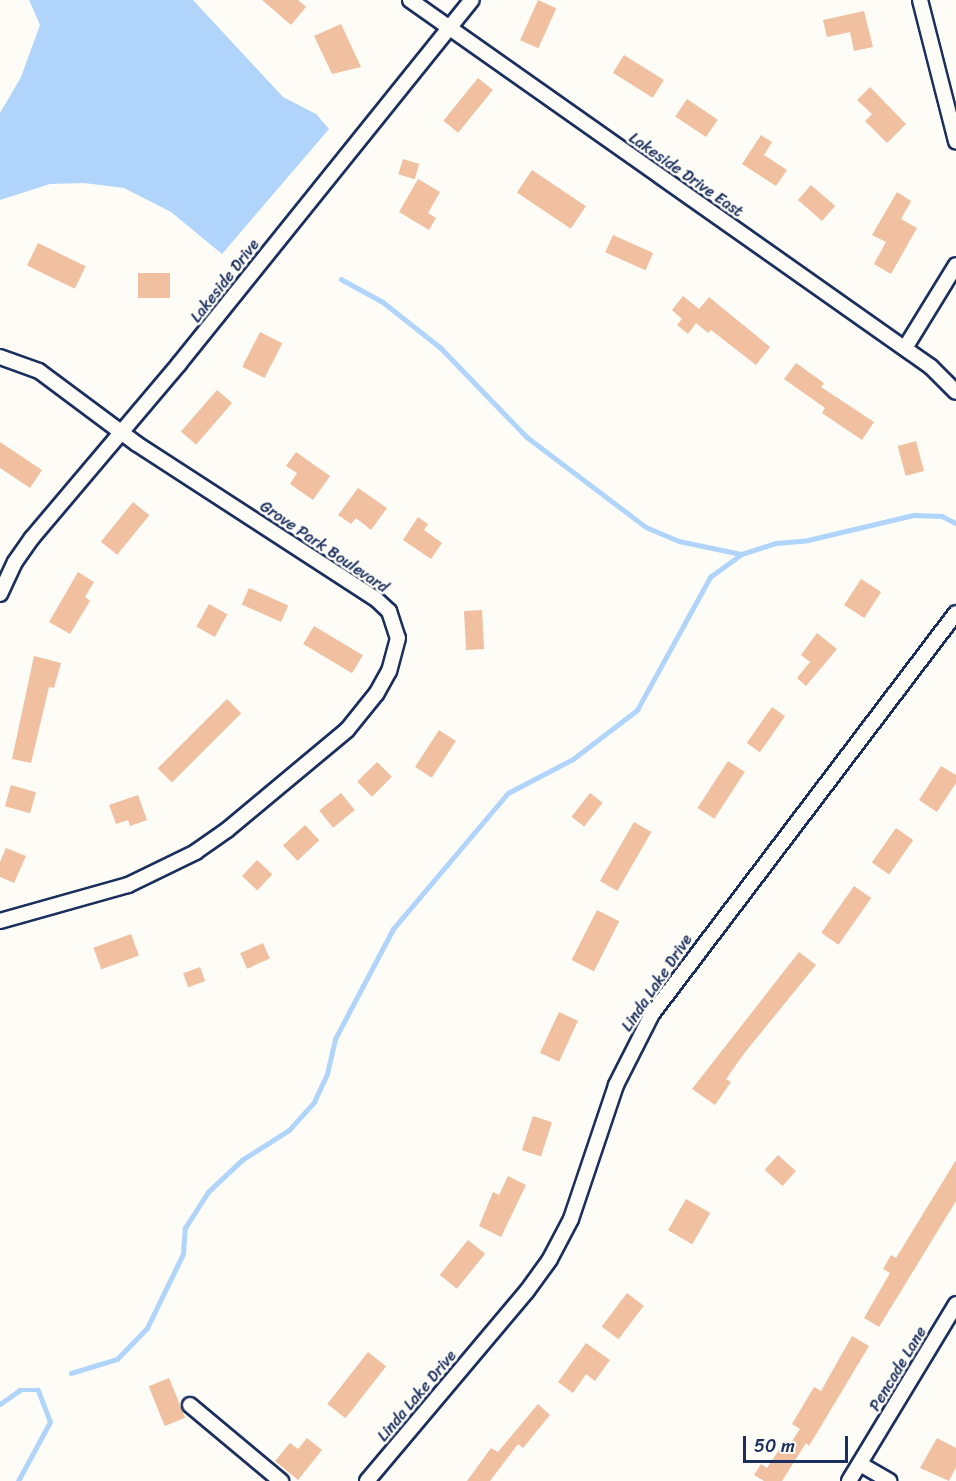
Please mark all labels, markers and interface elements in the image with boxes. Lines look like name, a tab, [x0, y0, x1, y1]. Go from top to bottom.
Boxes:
street label: Lakeside Drive East	[625, 128, 747, 222]
street label: Lakeside Drive	[186, 235, 264, 327]
street label: Grove Park Boulevard	[256, 497, 392, 597]
street label: Linda Lake Drive	[617, 931, 697, 1035]
street label: Pencade Lane	[865, 1323, 931, 1415]
street label: Linda Lake Drive	[373, 1346, 461, 1446]
scale bar	[746, 1424, 851, 1462]
text: 50 m	[754, 1430, 795, 1462]

